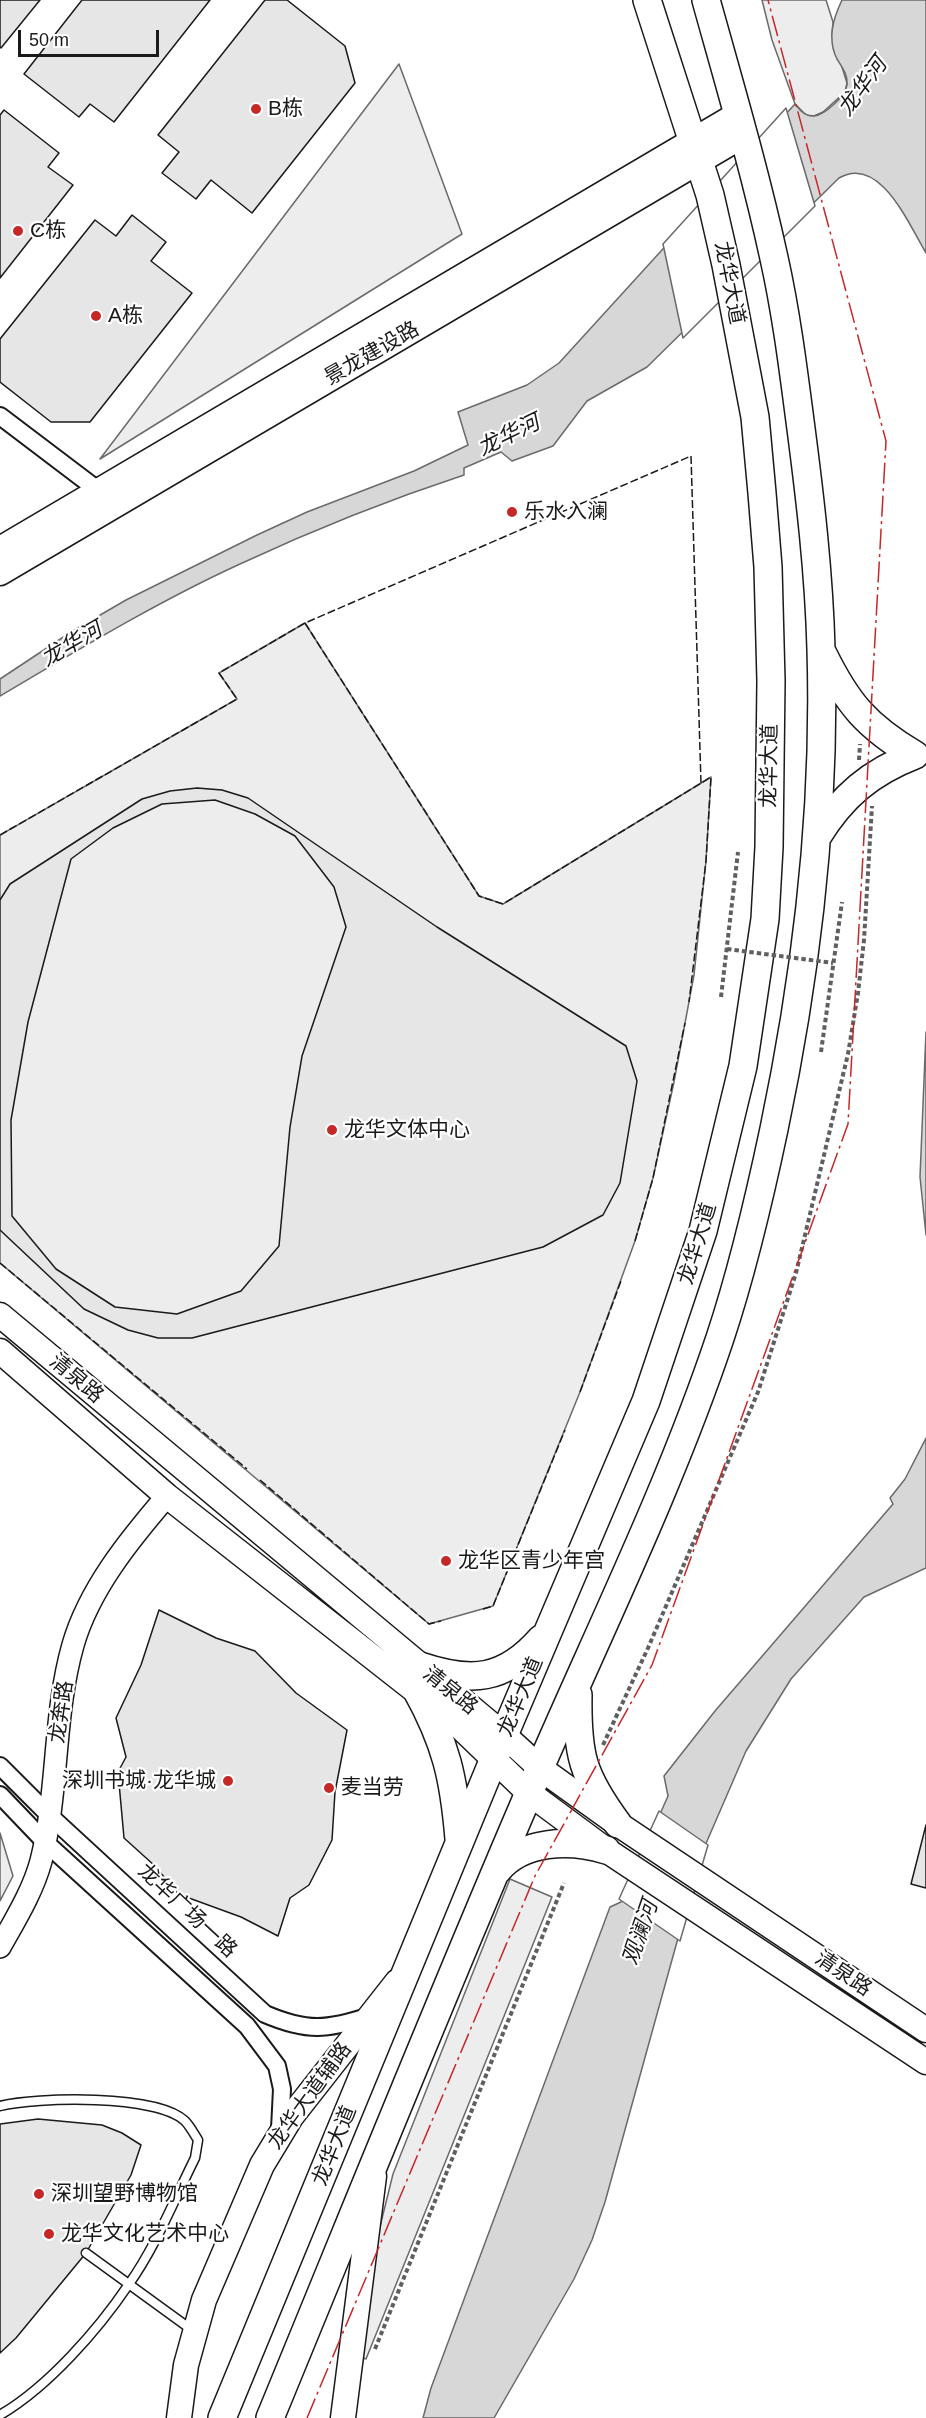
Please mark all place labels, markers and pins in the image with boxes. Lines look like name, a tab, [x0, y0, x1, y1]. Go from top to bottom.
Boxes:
place label: B栋	[268, 96, 303, 122]
marker: B栋	[249, 102, 263, 116]
place label: C栋	[30, 218, 66, 244]
marker: C栋	[11, 224, 25, 238]
place label: A栋	[108, 303, 143, 329]
marker: A栋	[89, 309, 103, 323]
place label: 乐水入澜	[524, 499, 608, 525]
marker: 乐水入澜	[505, 505, 519, 519]
place label: 龙华文体中心	[344, 1117, 470, 1143]
marker: 龙华文体中心	[325, 1123, 339, 1137]
place label: 龙华区青少年宫	[458, 1548, 605, 1574]
marker: 龙华区青少年宫	[439, 1554, 453, 1568]
place label: 深圳书城·龙华城	[62, 1768, 216, 1794]
marker: 深圳书城·龙华城	[221, 1774, 235, 1788]
place label: 麦当劳	[341, 1775, 404, 1801]
marker: 麦当劳	[322, 1781, 336, 1795]
place label: 深圳望野博物馆	[51, 2181, 198, 2207]
marker: 深圳望野博物馆	[32, 2187, 46, 2201]
place label: 龙华文化艺术中心	[61, 2221, 229, 2247]
marker: 龙华文化艺术中心	[42, 2227, 56, 2241]

